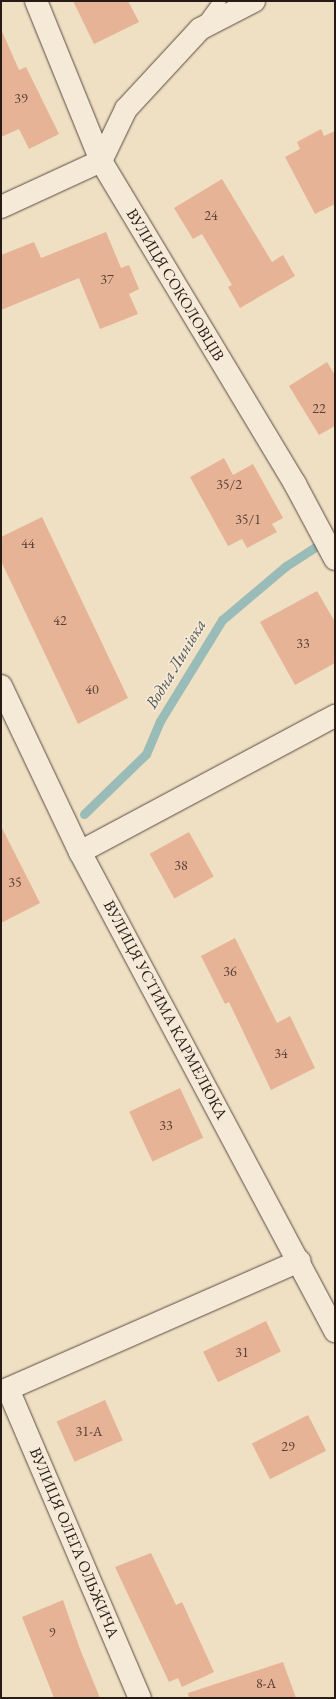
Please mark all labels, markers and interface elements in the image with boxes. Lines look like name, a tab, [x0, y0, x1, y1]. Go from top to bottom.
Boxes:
house number: 39	[14, 90, 28, 106]
street label: ВУЛИЦЯ СОКОЛОВЦІВ	[122, 205, 228, 365]
house number: 24	[204, 207, 218, 223]
house number: 37	[100, 271, 114, 287]
house number: 22	[312, 400, 326, 416]
house number: 35/2	[216, 476, 242, 492]
house number: 35/1	[235, 511, 261, 527]
house number: 44	[21, 535, 35, 551]
house number: 42	[53, 612, 67, 628]
water label: Водна Линівка	[141, 616, 211, 712]
house number: 33	[296, 635, 310, 651]
house number: 40	[85, 681, 99, 697]
house number: 38	[174, 857, 188, 873]
house number: 35	[8, 874, 22, 890]
street label: ВУЛИЦЯ УСТИМА КАРМЕЛЮКА	[99, 897, 231, 1123]
house number: 36	[223, 963, 237, 979]
house number: 34	[274, 1045, 288, 1061]
house number: 33	[159, 1117, 173, 1133]
house number: 31	[235, 1344, 249, 1360]
house number: 31-А	[76, 1423, 102, 1439]
house number: 29	[281, 1438, 295, 1454]
street label: ВУЛИЦЯ ОЛЕГА ОЛЬЖИЧА	[25, 1445, 123, 1641]
house number: 9	[49, 1624, 55, 1640]
house number: 8-А	[256, 1675, 276, 1691]

